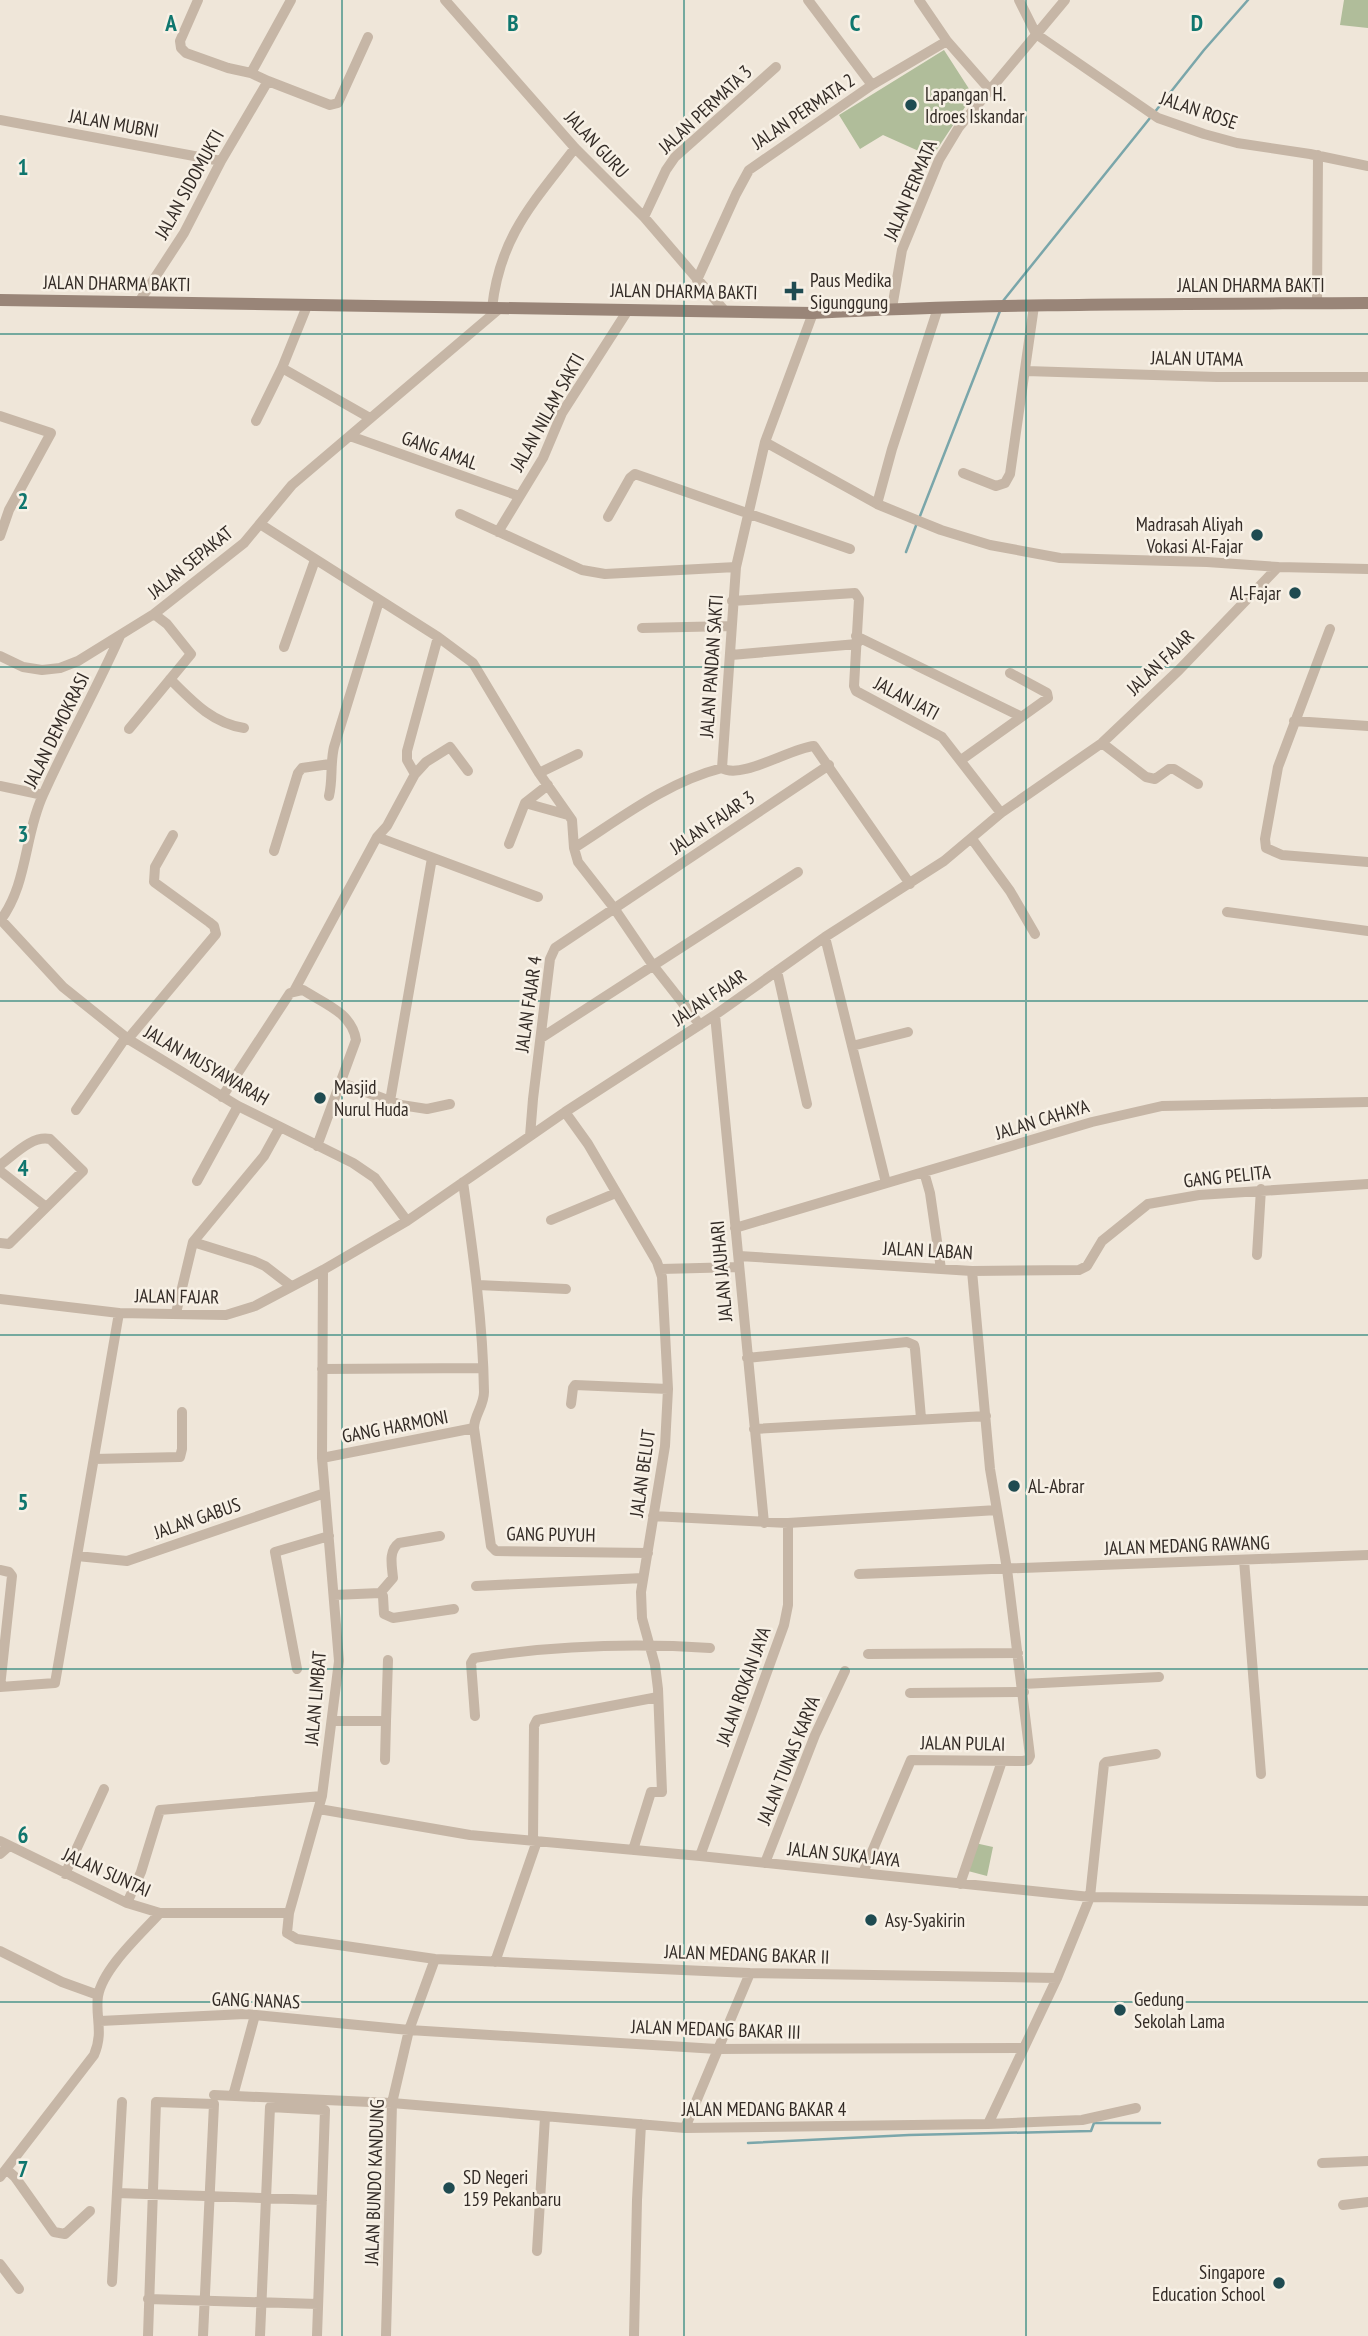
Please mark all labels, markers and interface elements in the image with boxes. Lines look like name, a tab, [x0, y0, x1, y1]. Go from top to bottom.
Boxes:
text: A	[164, 8, 177, 37]
text: B	[507, 8, 519, 37]
text: C	[850, 8, 861, 37]
text: D	[1191, 8, 1203, 37]
street label: JALAN PERMATA 3	[653, 60, 757, 159]
street label: JALAN PERMATA 2	[746, 68, 859, 155]
place label: Lapangan H. Idroes Iskandar	[925, 82, 1025, 128]
street label: JALAN ROSE	[1156, 85, 1241, 134]
marker: Lapangan H. Idroes Iskandar	[903, 97, 919, 113]
street label: JALAN MUBNI	[66, 103, 161, 143]
street label: JALAN GURU	[559, 105, 634, 183]
street label: JALAN SIDOMUKTI	[149, 125, 229, 244]
street label: JALAN PERMATA	[878, 136, 942, 245]
text: 1	[18, 152, 29, 181]
place label: Paus Medika Sigunggung	[810, 268, 892, 314]
street label: JALAN DHARMA BAKTI	[42, 270, 191, 296]
street label: JALAN DHARMA BAKTI	[1176, 273, 1325, 297]
street label: JALAN DHARMA BAKTI	[609, 278, 758, 304]
marker: Paus Medika Sigunggung	[784, 281, 804, 301]
street label: JALAN UTAMA	[1150, 345, 1243, 371]
street label: JALAN NILAM SAKTI	[504, 349, 589, 476]
street label: GANG AMAL	[399, 425, 482, 475]
text: 2	[18, 486, 29, 515]
place label: Madrasah Aliyah Vokasi Al-Fajar	[1136, 512, 1244, 558]
street label: JALAN SEPAKAT	[142, 520, 238, 604]
marker: Madrasah Aliyah Vokasi Al-Fajar	[1249, 527, 1265, 543]
place label: Al-Fajar	[1230, 581, 1282, 605]
marker: Al-Fajar	[1287, 585, 1303, 601]
street label: JALAN PANDAN SAKTI	[694, 594, 728, 739]
street label: JALAN FAJAR	[1121, 624, 1199, 701]
street label: JALAN DEMOKRASI	[17, 669, 94, 792]
street label: JALAN JATI	[869, 670, 944, 725]
street label: JALAN FAJAR 3	[664, 785, 759, 860]
text: 3	[18, 819, 29, 848]
street label: JALAN FAJAR 4	[509, 954, 547, 1055]
street label: JALAN FAJAR	[667, 963, 751, 1031]
street label: JALAN MUSYAWARAH	[139, 1019, 274, 1110]
place label: Masjid Nurul Huda	[334, 1075, 409, 1121]
marker: Masjid Nurul Huda	[312, 1090, 328, 1106]
street label: JALAN CAHAYA	[991, 1093, 1092, 1145]
text: 4	[18, 1153, 29, 1182]
street label: GANG PELITA	[1182, 1159, 1272, 1193]
street label: JALAN JAUHARI	[705, 1220, 737, 1323]
street label: JALAN LABAN	[881, 1236, 974, 1264]
street label: JALAN FAJAR	[134, 1283, 219, 1309]
street label: GANG HARMONI	[340, 1404, 450, 1448]
street label: JALAN BELUT	[624, 1427, 660, 1519]
place label: AL-Abrar	[1028, 1474, 1085, 1498]
marker: AL-Abrar	[1006, 1478, 1022, 1494]
text: 5	[18, 1487, 29, 1516]
street label: JALAN GABUS	[150, 1492, 244, 1544]
street label: GANG PUYUH	[506, 1521, 596, 1547]
street label: JALAN MEDANG RAWANG	[1103, 1530, 1270, 1560]
street label: JALAN ROKAN JAYA	[710, 1623, 776, 1750]
street label: JALAN LIMBAT	[299, 1649, 331, 1747]
street label: JALAN TUNAS KARYA	[751, 1692, 825, 1829]
street label: JALAN PULAI	[919, 1730, 1006, 1756]
text: 6	[18, 1820, 29, 1849]
street label: JALAN SUKA JAYA	[785, 1836, 902, 1872]
street label: JALAN SUNTAI	[58, 1842, 155, 1902]
place label: Asy-Syakirin	[885, 1908, 965, 1932]
marker: Asy-Syakirin	[863, 1912, 879, 1928]
street label: JALAN MEDANG BAKAR II	[663, 1939, 830, 1969]
street label: GANG NANAS	[211, 1986, 301, 2014]
place label: Gedung Sekolah Lama	[1134, 1987, 1225, 2033]
marker: Gedung Sekolah Lama	[1112, 2002, 1128, 2018]
street label: JALAN MEDANG BAKAR III	[630, 2014, 801, 2044]
street label: JALAN MEDANG BAKAR 4	[681, 2097, 847, 2121]
street label: JALAN BUNDO KANDUNG	[359, 2099, 389, 2266]
text: 7	[18, 2154, 29, 2183]
place label: SD Negeri 159 Pekanbaru	[463, 2165, 561, 2211]
marker: SD Negeri 159 Pekanbaru	[441, 2180, 457, 2196]
place label: Singapore Education School	[1152, 2260, 1266, 2306]
marker: Singapore Education School	[1271, 2275, 1287, 2291]

